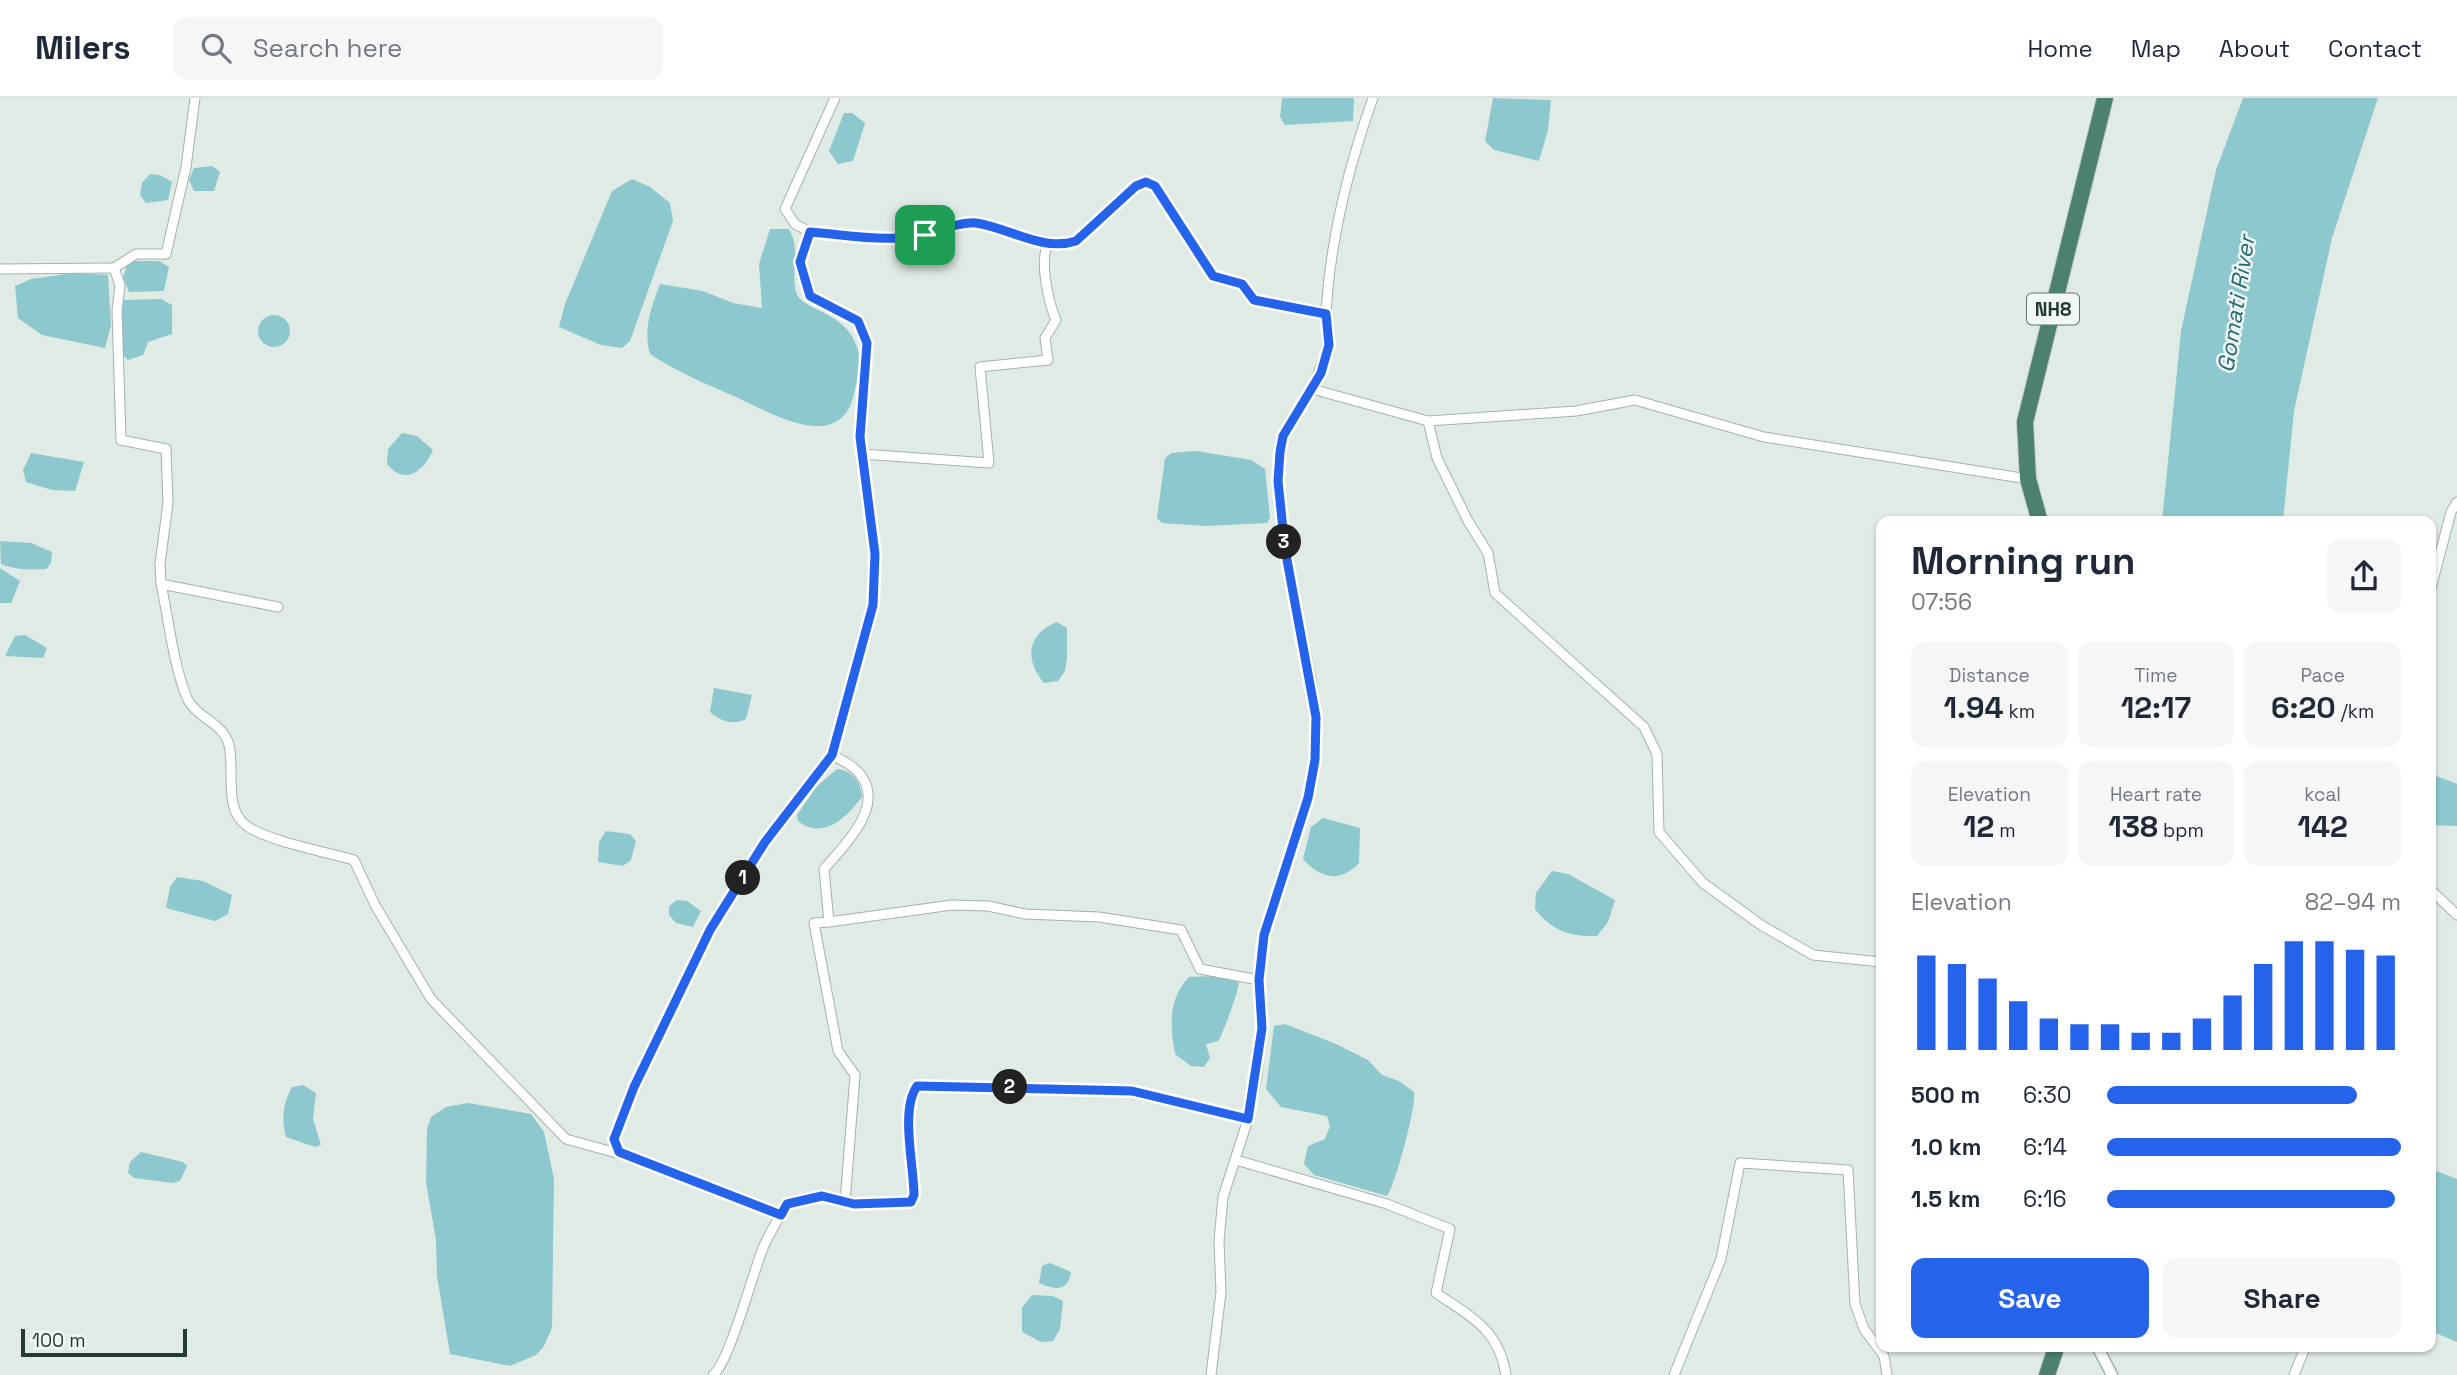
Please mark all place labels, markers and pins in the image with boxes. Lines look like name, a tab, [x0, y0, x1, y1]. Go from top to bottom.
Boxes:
pin	[895, 205, 955, 265]
pin: 3	[1266, 524, 1302, 560]
pin: 1	[726, 860, 760, 896]
pin: 2	[992, 1070, 1028, 1104]

